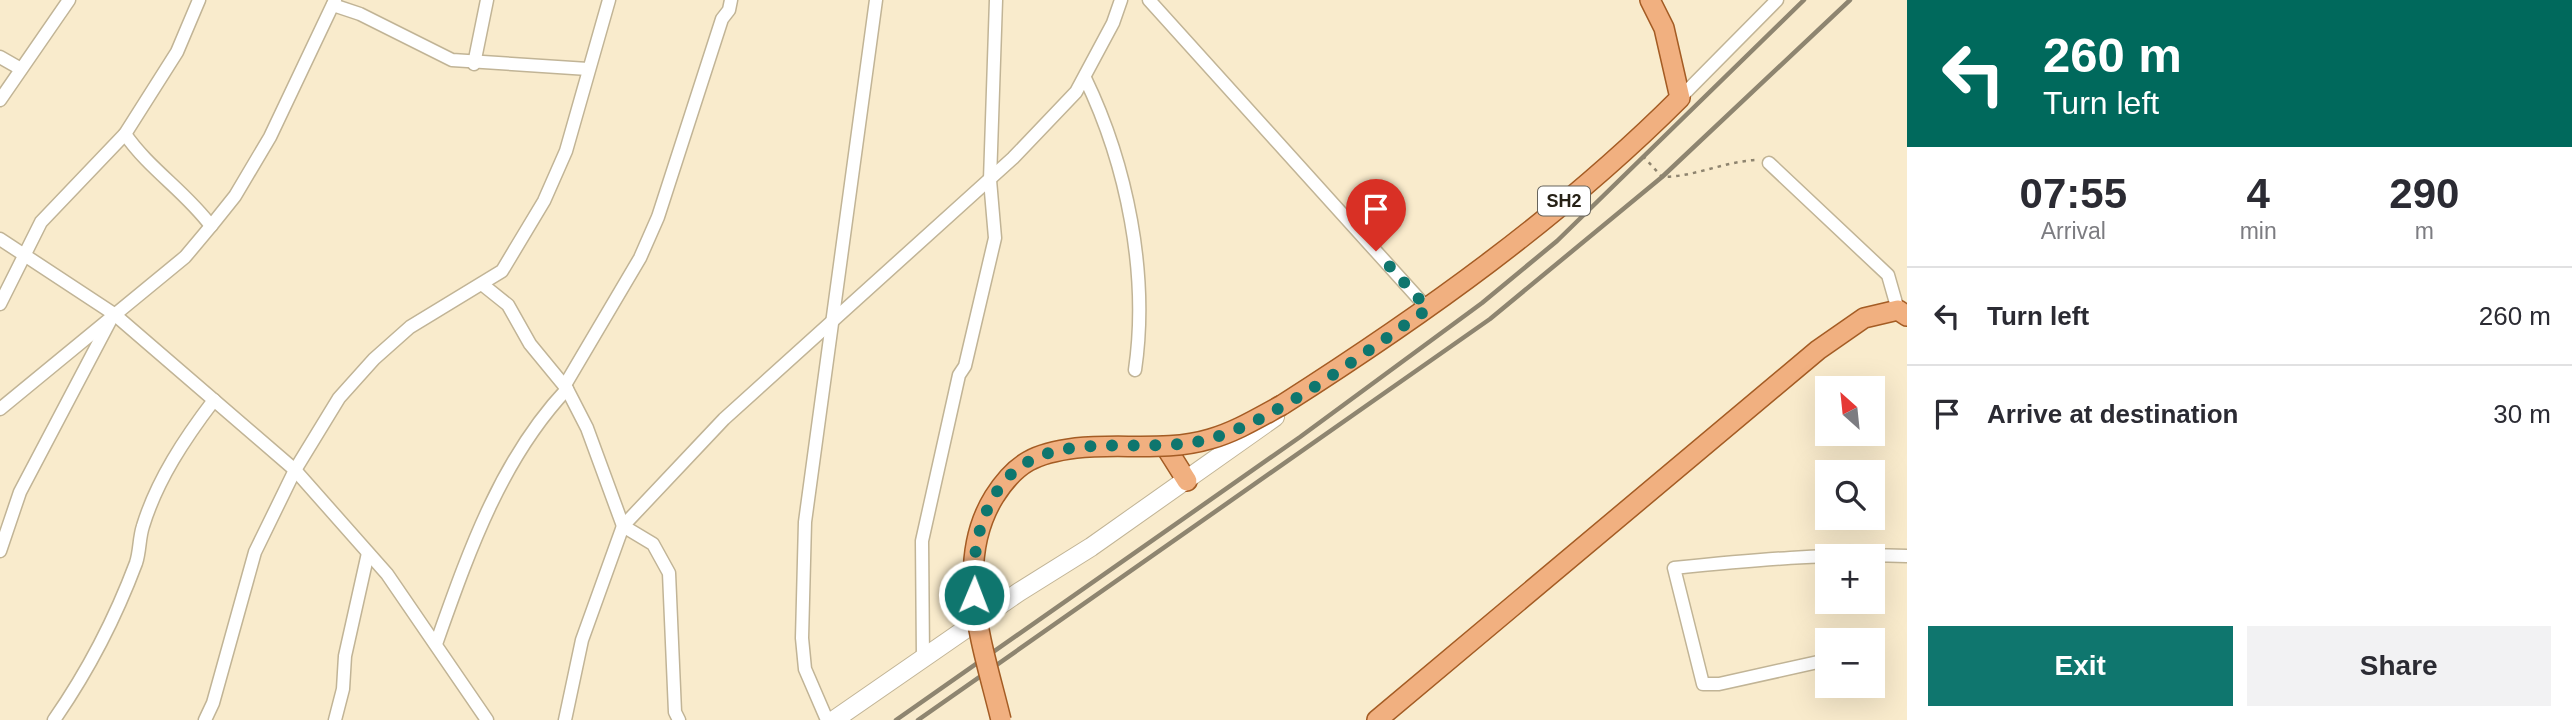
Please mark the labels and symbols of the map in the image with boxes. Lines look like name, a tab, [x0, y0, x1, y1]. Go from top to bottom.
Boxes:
pin	[1346, 179, 1406, 251]
road number: SH2	[1538, 186, 1590, 216]
north arrow	[1815, 376, 1885, 446]
position arrow	[937, 558, 1011, 632]

